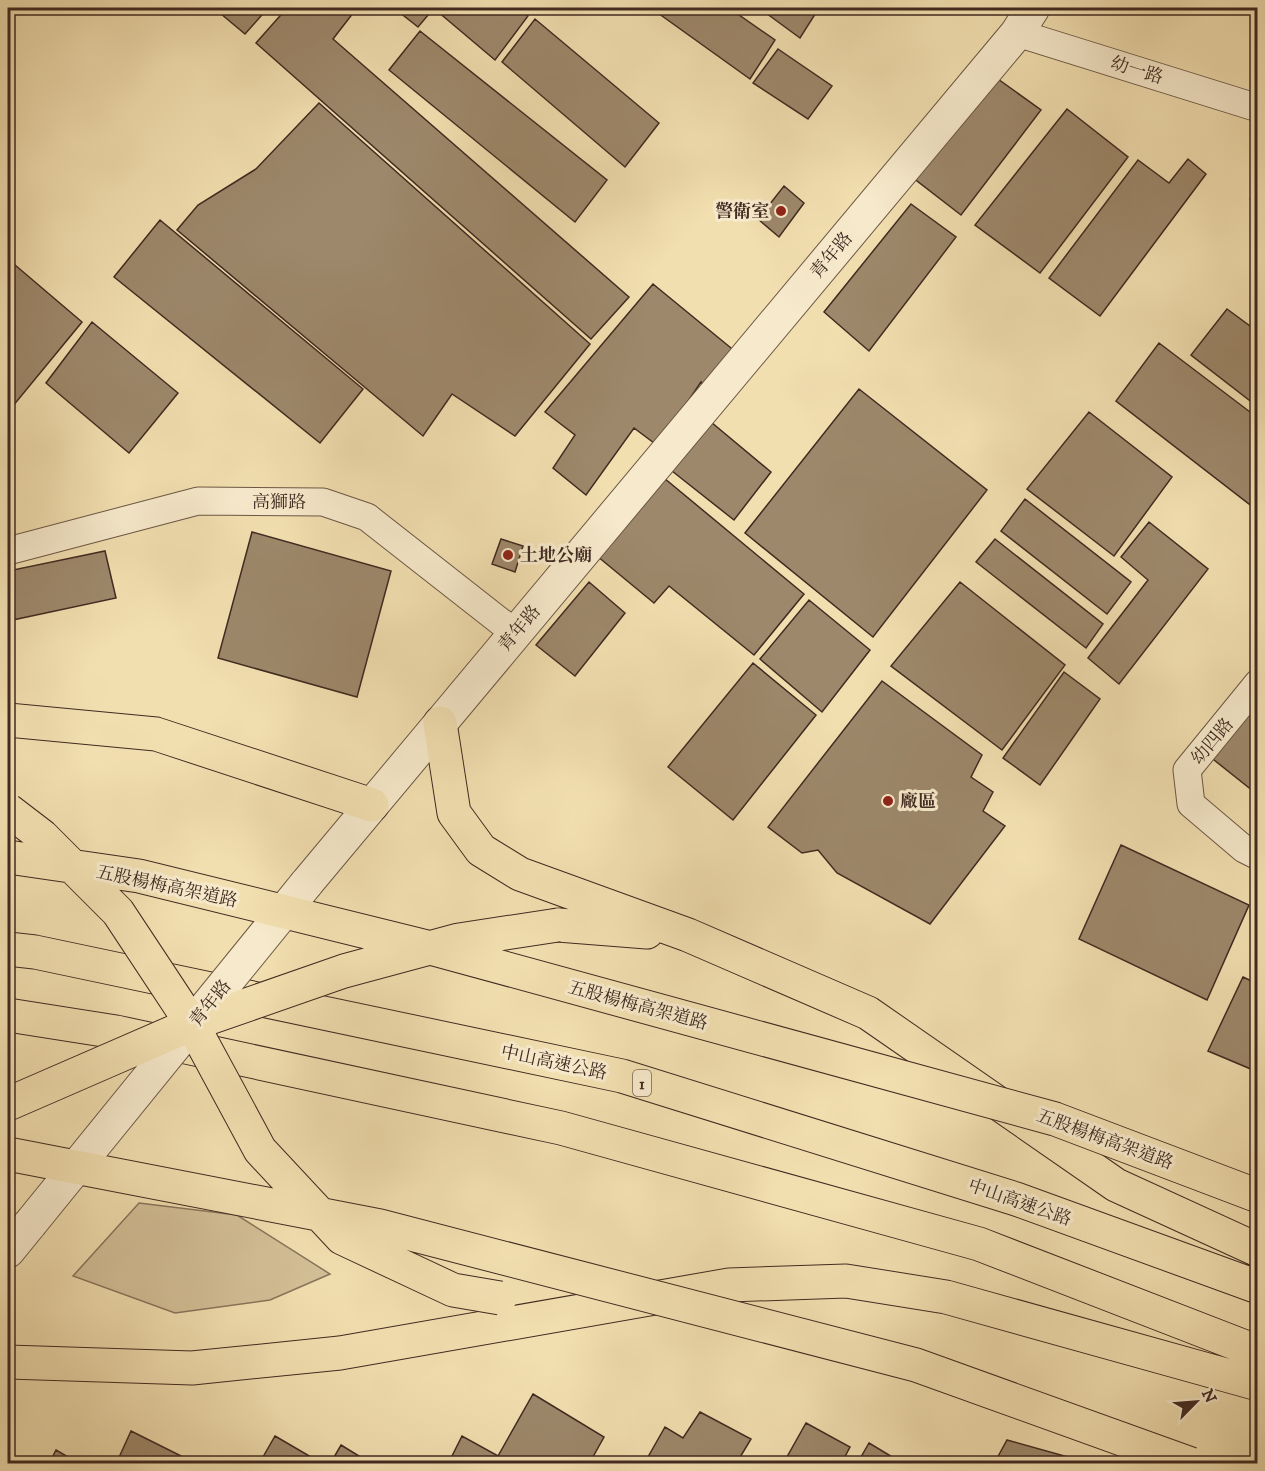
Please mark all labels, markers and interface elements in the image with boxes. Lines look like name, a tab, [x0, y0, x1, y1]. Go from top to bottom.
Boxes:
street label: 幼一路	[1108, 53, 1166, 89]
place label: 警衛室	[715, 201, 769, 223]
marker: 警衛室	[774, 204, 788, 218]
street label: 青年路	[806, 228, 858, 283]
street label: 高獅路	[252, 492, 306, 514]
place label: 土地公廟	[520, 545, 592, 567]
marker: 土地公廟	[501, 548, 515, 562]
street label: 青年路	[494, 601, 546, 656]
street label: 幼四路	[1187, 714, 1239, 769]
place label: 廠區	[900, 791, 936, 813]
marker: 廠區	[881, 794, 895, 808]
street label: 五股楊梅高架道路	[94, 861, 240, 913]
street label: 青年路	[185, 976, 236, 1032]
street label: 五股楊梅高架道路	[565, 977, 710, 1035]
street label: 中山高速公路	[499, 1041, 609, 1085]
road number: 1	[633, 1070, 651, 1096]
street label: 五股楊梅高架道路	[1033, 1105, 1176, 1175]
street label: 中山高速公路	[965, 1175, 1074, 1231]
north arrow	[1166, 1372, 1226, 1432]
text: N	[1197, 1386, 1221, 1406]

